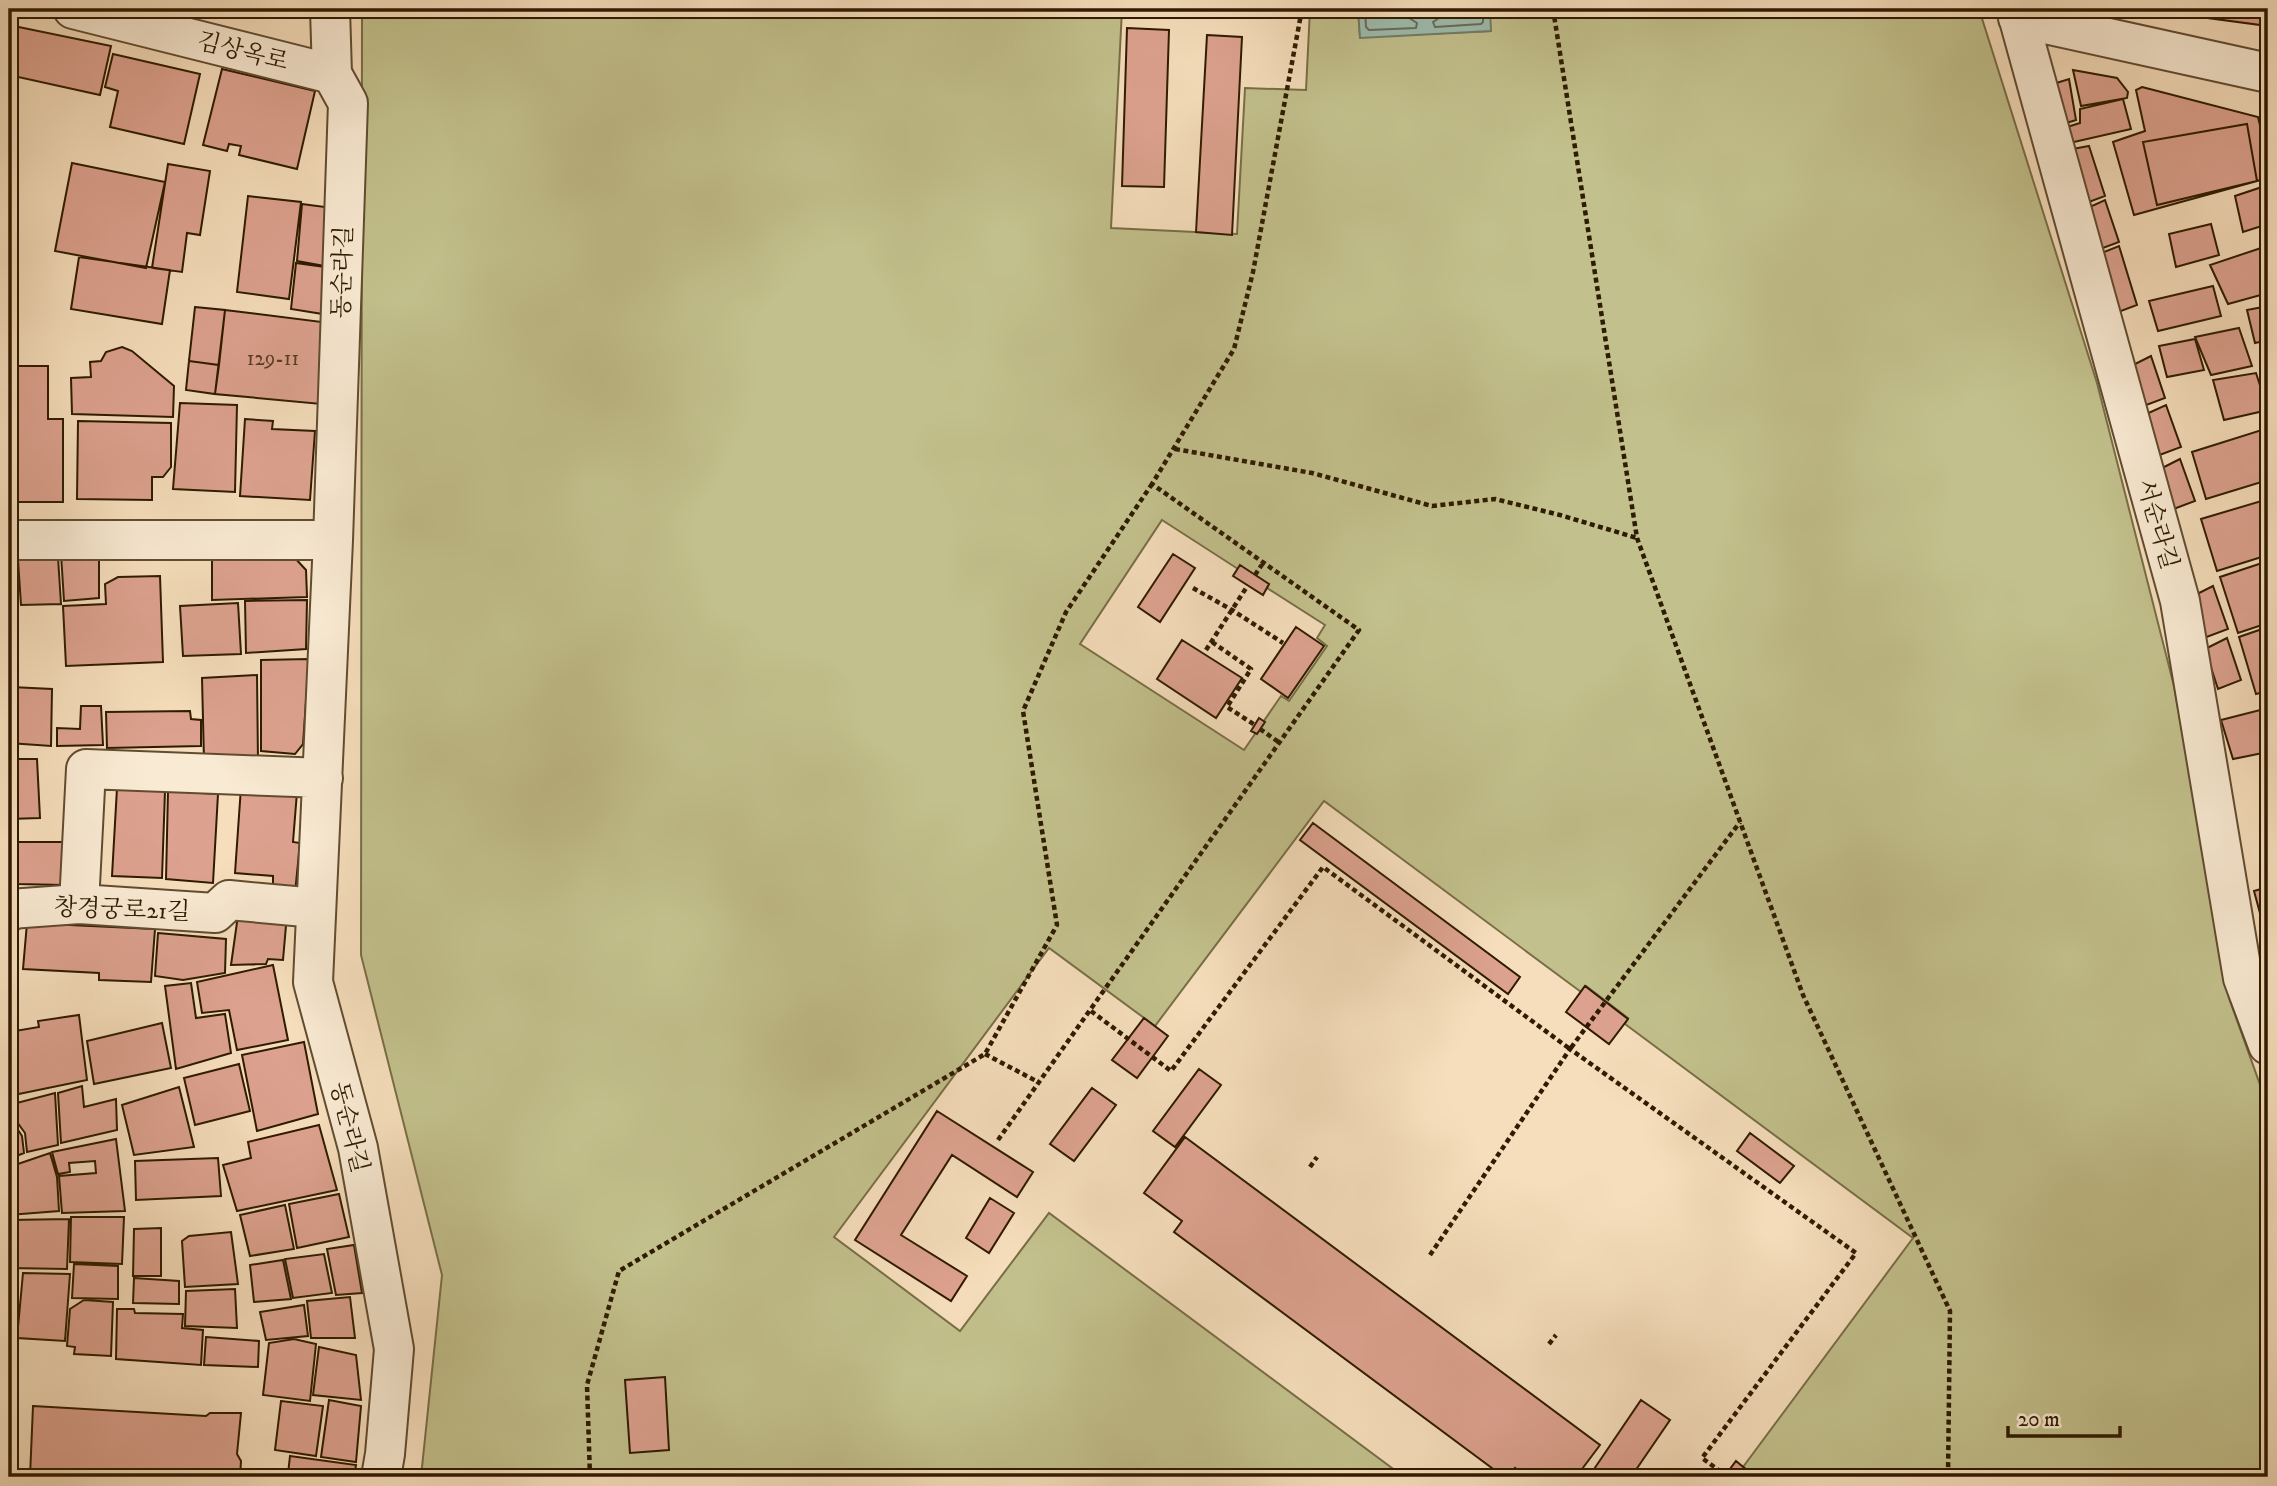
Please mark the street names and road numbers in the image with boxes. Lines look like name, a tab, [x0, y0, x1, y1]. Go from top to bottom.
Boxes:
street label: 김상옥로	[194, 26, 291, 78]
street label: 동순라길	[326, 225, 360, 319]
street label: 서순라길	[2130, 476, 2184, 573]
street label: 창경궁로21길	[53, 893, 191, 927]
street label: 동순라길	[323, 1079, 375, 1176]

